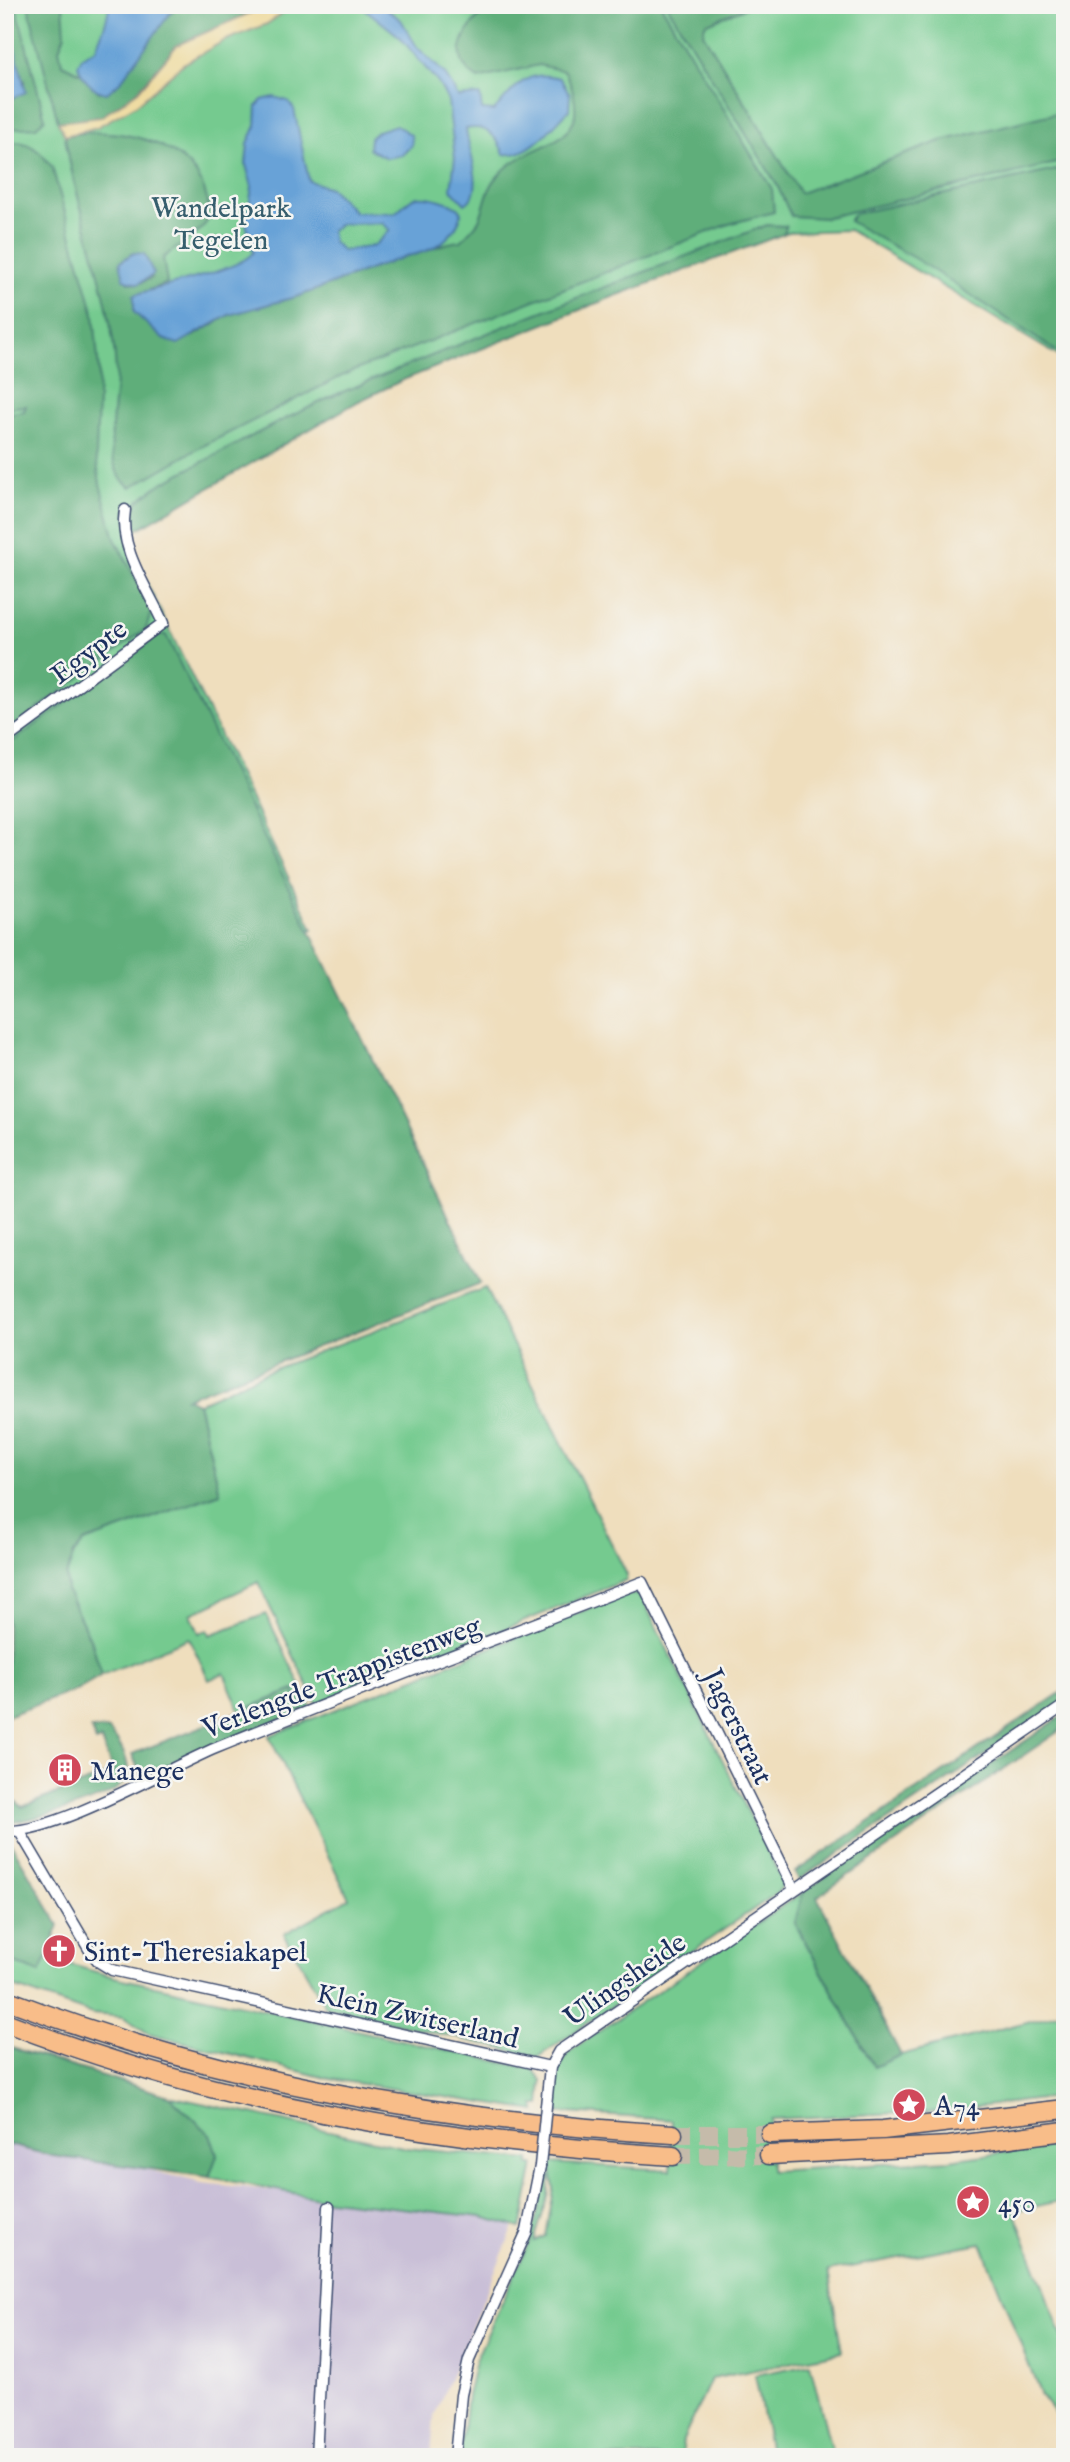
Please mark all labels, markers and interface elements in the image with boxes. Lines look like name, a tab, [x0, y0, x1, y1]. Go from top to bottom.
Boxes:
park label: Wandelpark Tegelen	[151, 192, 292, 259]
street label: Egypte	[44, 613, 135, 693]
street label: Verlengde Trappistenweg	[197, 1609, 487, 1748]
street label: Jagerstraat	[692, 1661, 780, 1791]
building icon: Manege	[46, 1751, 84, 1789]
place label: Manege	[90, 1755, 184, 1790]
street label: Ulingsheide	[557, 1926, 694, 2036]
church icon: Sint-Theresiakapel	[40, 1932, 78, 1970]
place label: Sint-Theresiakapel	[84, 1936, 307, 1971]
street label: Klein Zwitserland	[313, 1977, 522, 2058]
place icon: A74	[890, 2086, 928, 2124]
place label: A74	[933, 2090, 980, 2125]
place icon: 450	[954, 2183, 992, 2221]
place label: 450	[998, 2187, 1035, 2222]

